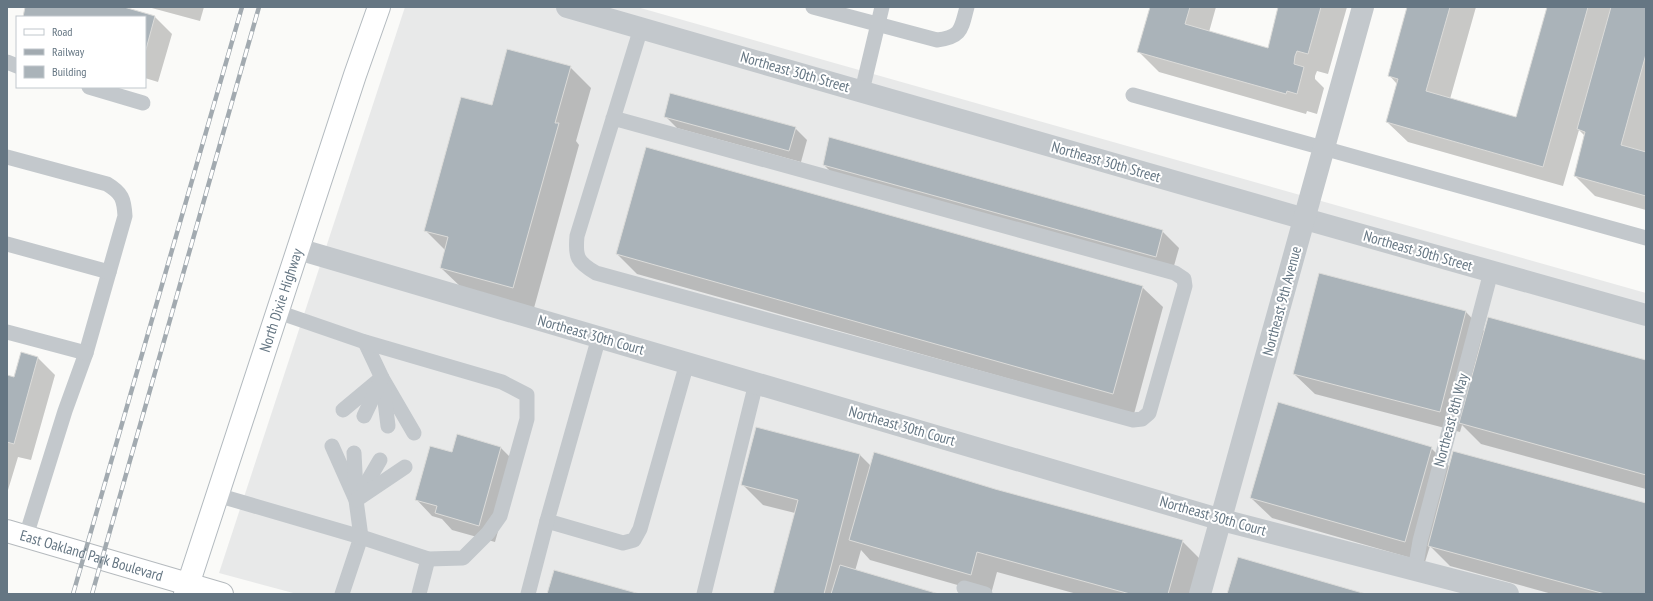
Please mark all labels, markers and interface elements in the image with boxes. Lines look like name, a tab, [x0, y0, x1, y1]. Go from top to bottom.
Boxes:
legend	[16, 16, 146, 88]
text: Road	[52, 24, 72, 39]
text: Railway	[52, 44, 85, 59]
street label: Northeast 30th Street	[738, 47, 852, 96]
text: Building	[52, 64, 87, 79]
street label: Northeast 30th Street	[1049, 137, 1163, 186]
street label: Northeast 30th Street	[1361, 226, 1475, 275]
street label: Northeast 9th Avenue	[1258, 244, 1305, 358]
street label: North Dixie Highway	[255, 246, 307, 354]
street label: Northeast 30th Court	[536, 310, 647, 359]
street label: Northeast 8th Way	[1429, 371, 1472, 469]
street label: Northeast 30th Court	[847, 401, 958, 450]
street label: Northeast 30th Court	[1158, 491, 1269, 540]
street label: East Oakland Park Boulevard	[18, 525, 165, 585]

